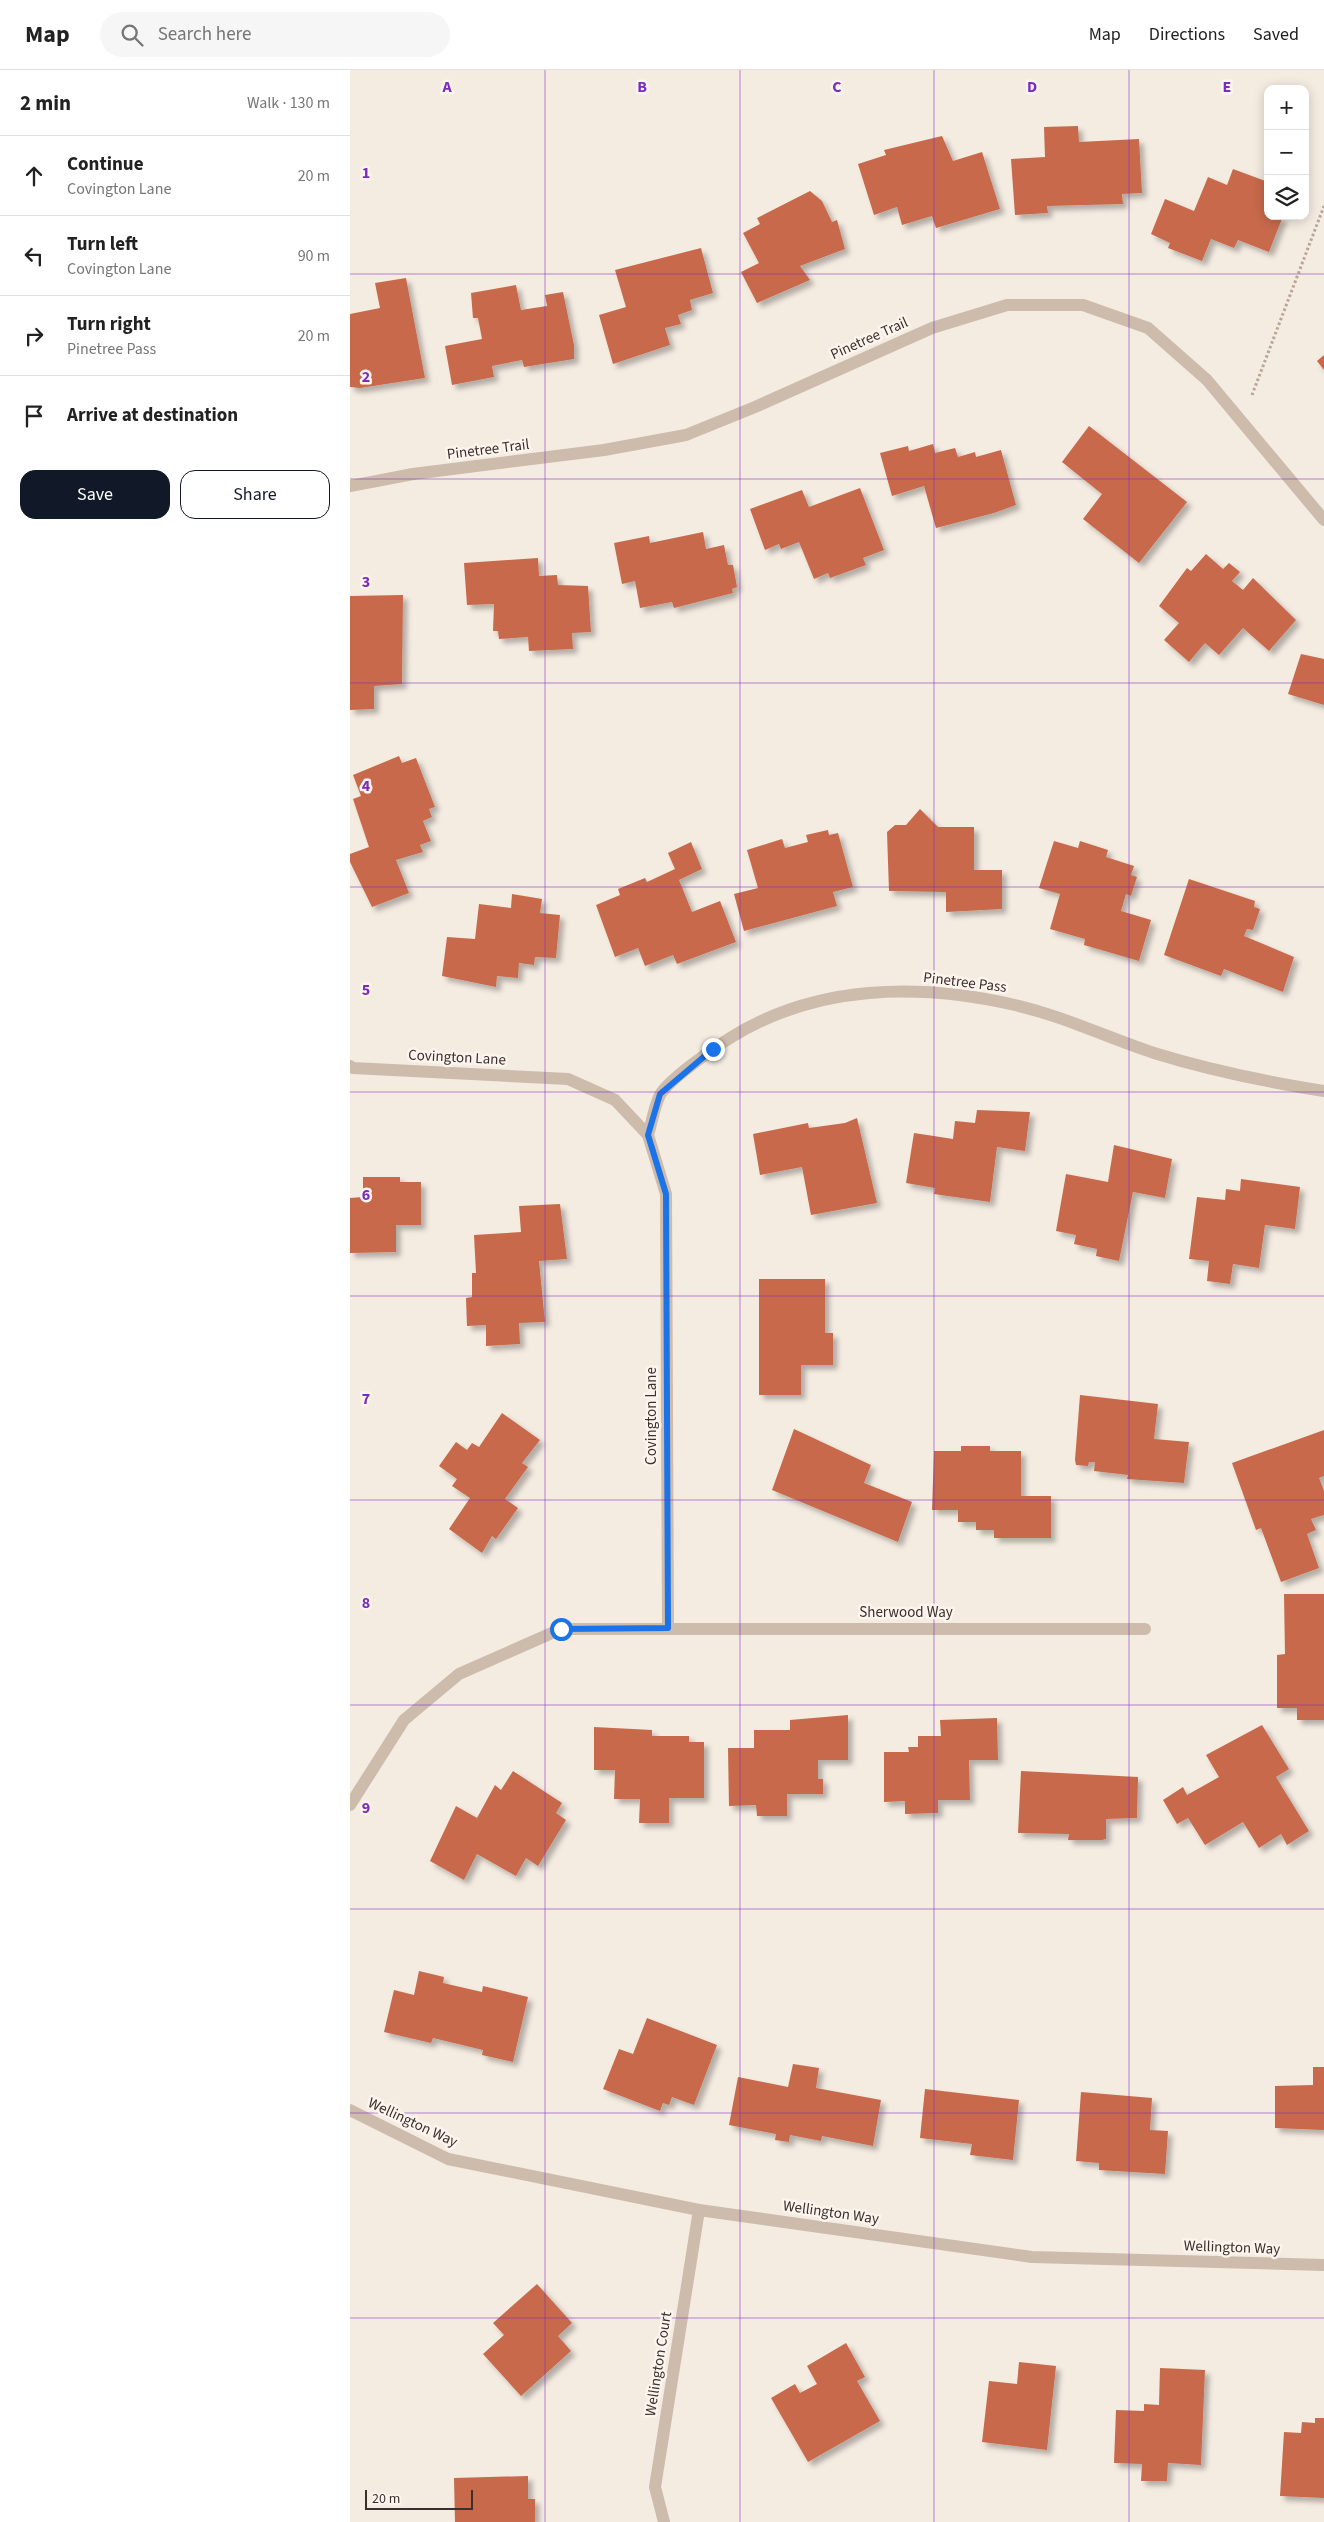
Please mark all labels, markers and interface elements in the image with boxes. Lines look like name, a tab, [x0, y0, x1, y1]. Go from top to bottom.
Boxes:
search box	[100, 12, 450, 57]
text: Map	[25, 17, 70, 52]
icon: search	[118, 21, 146, 49]
text: Search here	[158, 21, 251, 48]
text: Map	[1089, 22, 1121, 47]
text: Directions	[1149, 22, 1225, 47]
text: Saved	[1253, 22, 1299, 47]
text: A	[441, 76, 452, 98]
text: B	[637, 76, 647, 98]
text: C	[832, 76, 842, 98]
text: D	[1027, 76, 1037, 98]
text: E	[1223, 76, 1231, 98]
map controls	[1264, 85, 1309, 220]
button: +	[1264, 85, 1309, 130]
text: 2 min	[20, 88, 71, 118]
text: Walk · 130 m	[247, 92, 330, 114]
button: −	[1264, 130, 1309, 175]
text: Continue	[67, 151, 144, 178]
icon: ahead	[20, 162, 48, 190]
text: 1	[362, 162, 370, 184]
text: 20 m	[298, 165, 330, 187]
button: layers	[1264, 175, 1309, 220]
text: Covington Lane	[67, 178, 171, 200]
text: Turn left	[67, 231, 138, 258]
icon: left	[20, 242, 48, 270]
text: 90 m	[298, 245, 330, 267]
text: Covington Lane	[67, 258, 171, 280]
text: Turn right	[67, 311, 151, 338]
street label: Pinetree Trail	[827, 312, 912, 365]
icon: right	[20, 322, 48, 350]
text: 20 m	[298, 325, 330, 347]
text: Pinetree Pass	[67, 338, 156, 360]
text: 2	[362, 366, 370, 388]
icon: arrive	[20, 402, 48, 430]
text: Arrive at destination	[67, 402, 238, 429]
street label: Pinetree Trail	[446, 434, 531, 465]
button: Save	[20, 470, 170, 519]
button: Share	[180, 470, 330, 519]
text: 3	[362, 571, 370, 593]
text: 4	[362, 775, 371, 797]
street label: Pinetree Pass	[922, 967, 1008, 998]
text: 5	[362, 979, 370, 1001]
route end	[702, 1038, 725, 1061]
street label: Covington Lane	[408, 1044, 506, 1071]
text: 6	[362, 1184, 370, 1206]
street label: Covington Lane	[641, 1367, 662, 1465]
text: 7	[362, 1388, 370, 1410]
text: 8	[362, 1592, 370, 1614]
street label: Sherwood Way	[859, 1602, 953, 1623]
route start	[550, 1618, 573, 1641]
text: 9	[362, 1797, 370, 1819]
street label: Wellington Way	[365, 2093, 461, 2152]
street label: Wellington Way	[782, 2195, 880, 2230]
street label: Wellington Way	[1183, 2235, 1281, 2260]
street label: Wellington Court	[640, 2310, 677, 2418]
scale bar	[365, 2487, 472, 2510]
text: 20 m	[372, 2489, 400, 2509]

